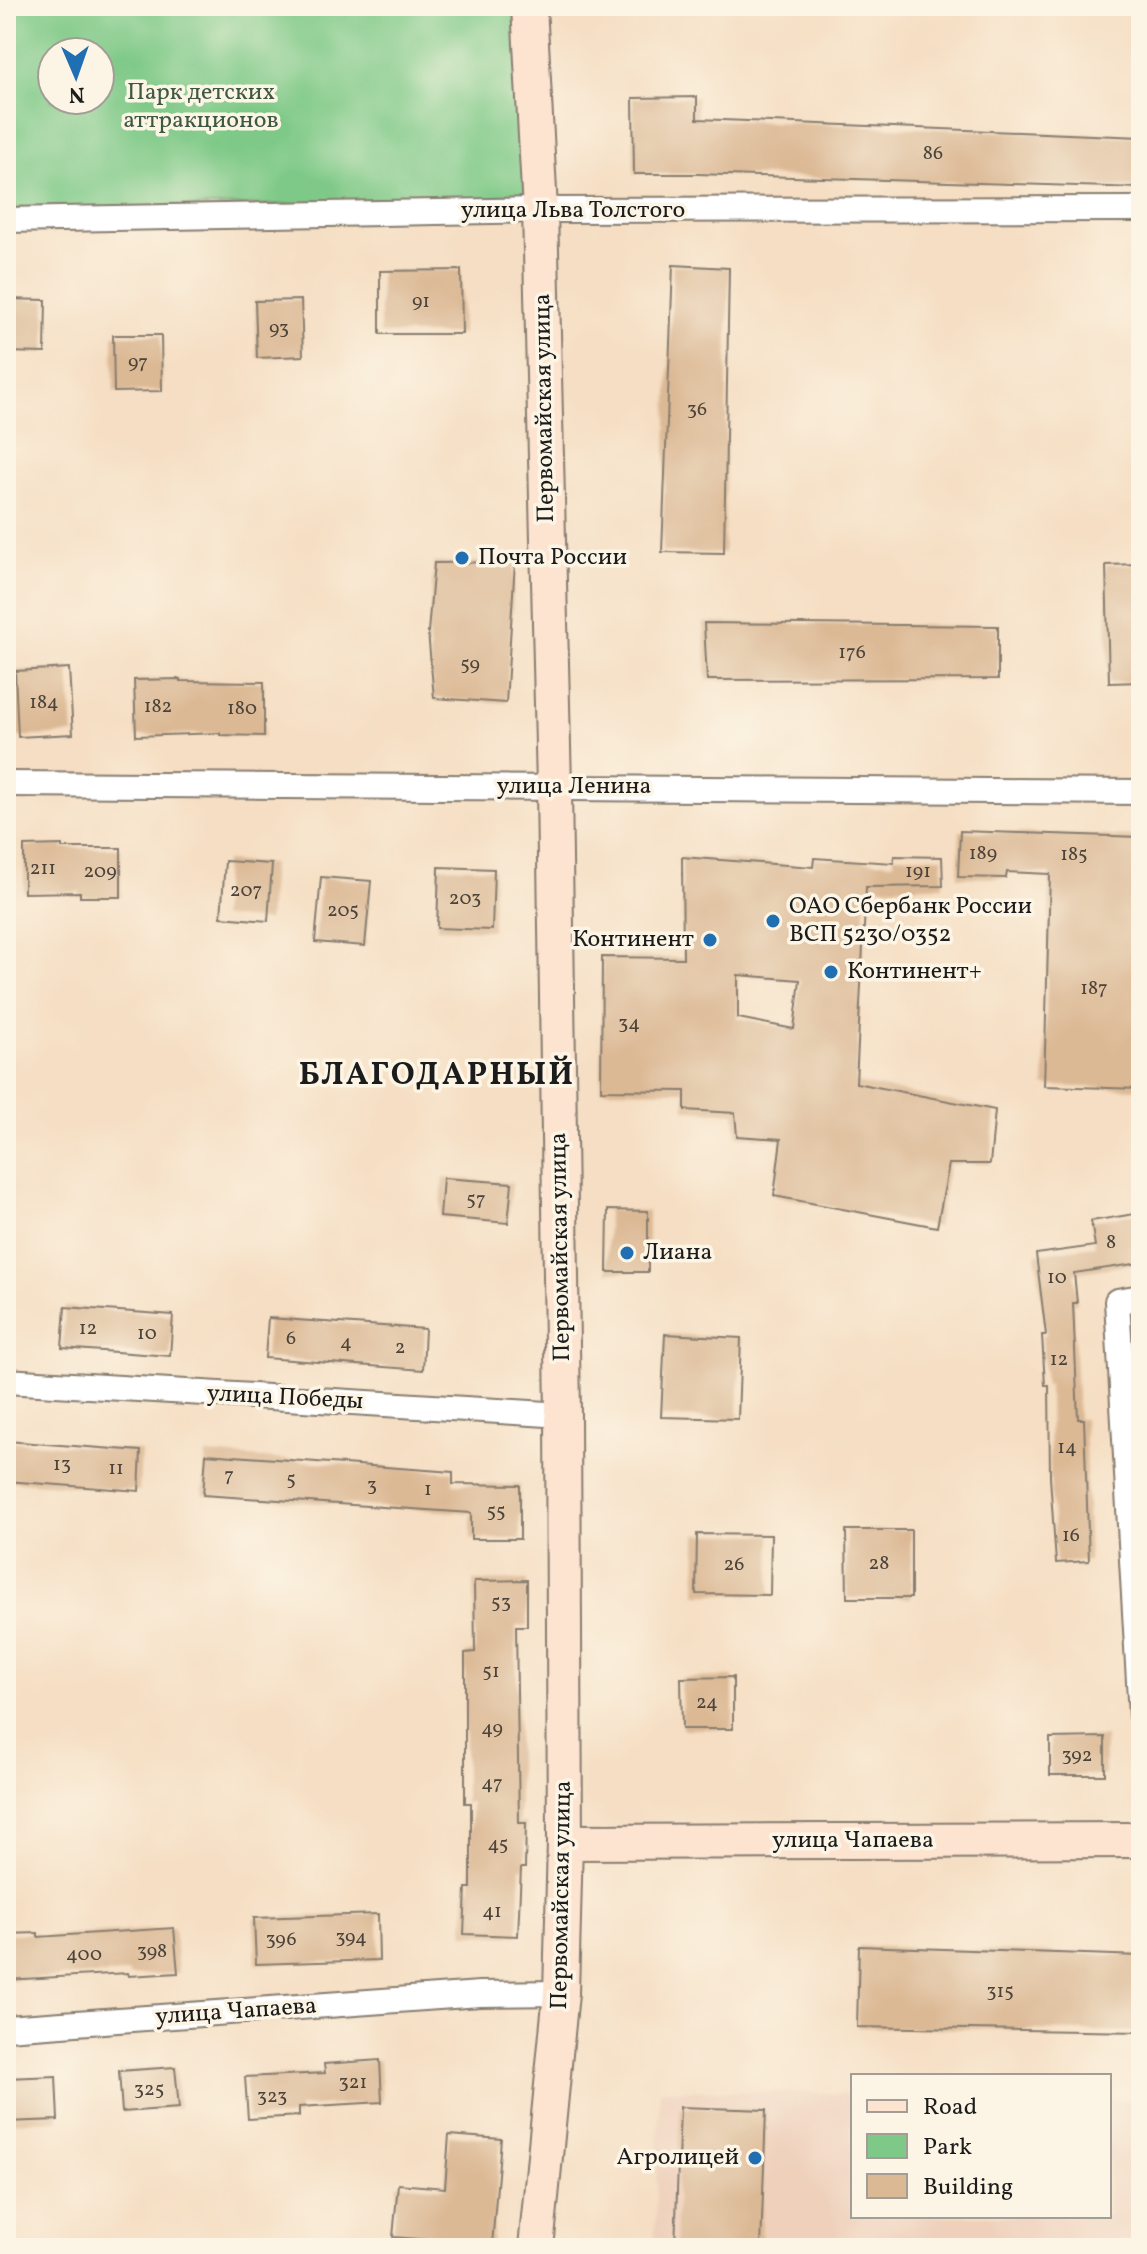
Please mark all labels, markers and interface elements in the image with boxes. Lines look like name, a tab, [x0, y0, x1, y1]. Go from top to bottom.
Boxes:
north arrow	[36, 36, 116, 116]
park label: Парк детских аттракционов	[123, 76, 279, 138]
text: N	[68, 78, 85, 109]
house number: 86	[923, 140, 943, 168]
street label: улица Льва Толстого	[461, 194, 685, 228]
house number: 91	[412, 288, 430, 316]
street label: Первомайская улица	[526, 293, 564, 523]
house number: 93	[269, 315, 289, 343]
house number: 97	[128, 349, 148, 377]
house number: 36	[687, 396, 707, 424]
place label: Почта России	[478, 541, 627, 575]
marker: Почта России	[453, 549, 471, 567]
house number: 176	[838, 639, 866, 667]
house number: 59	[460, 651, 480, 679]
house number: 184	[29, 689, 59, 717]
house number: 182	[144, 693, 172, 721]
house number: 180	[227, 695, 257, 723]
street label: улица Ленина	[496, 770, 652, 804]
house number: 189	[969, 840, 997, 868]
house number: 185	[1060, 841, 1088, 869]
house number: 211	[30, 855, 56, 883]
house number: 209	[83, 858, 117, 886]
house number: 191	[905, 858, 931, 886]
house number: 207	[230, 877, 262, 905]
house number: 203	[449, 885, 481, 913]
place label: ОАО Сбербанк России ВСП 5230/0352	[789, 890, 1032, 952]
house number: 205	[327, 897, 359, 925]
marker: ОАО Сбербанк России ВСП 5230/0352	[764, 912, 782, 930]
place label: Континент	[572, 923, 694, 957]
marker: Континент	[701, 931, 719, 949]
place label: Континент+	[847, 955, 982, 989]
marker: Континент+	[822, 963, 840, 981]
house number: 187	[1080, 975, 1108, 1003]
house number: 34	[618, 1010, 640, 1038]
district label: БЛАГОДАРНЫЙ	[299, 1054, 575, 1098]
street label: Первомайская улица	[542, 1132, 580, 1362]
house number: 57	[466, 1186, 486, 1214]
house number: 8	[1106, 1229, 1116, 1257]
place label: Лиана	[643, 1236, 712, 1270]
marker: Лиана	[618, 1244, 636, 1262]
house number: 10	[1047, 1264, 1067, 1292]
house number: 12	[79, 1315, 97, 1343]
house number: 10	[137, 1320, 157, 1348]
house number: 6	[286, 1325, 296, 1353]
house number: 4	[340, 1329, 352, 1357]
house number: 2	[395, 1334, 405, 1362]
house number: 12	[1050, 1346, 1068, 1374]
street label: улица Победы	[206, 1377, 364, 1419]
house number: 14	[1057, 1434, 1077, 1462]
house number: 13	[53, 1451, 71, 1479]
house number: 11	[108, 1455, 124, 1483]
house number: 7	[224, 1462, 234, 1490]
house number: 5	[286, 1466, 296, 1494]
house number: 3	[367, 1472, 377, 1500]
house number: 1	[424, 1476, 432, 1504]
house number: 55	[486, 1498, 506, 1526]
house number: 16	[1062, 1522, 1080, 1550]
house number: 28	[869, 1550, 889, 1578]
house number: 26	[724, 1551, 744, 1579]
house number: 53	[491, 1589, 511, 1617]
house number: 51	[482, 1658, 500, 1686]
house number: 24	[696, 1689, 718, 1717]
house number: 49	[481, 1715, 503, 1743]
house number: 392	[1062, 1742, 1092, 1770]
house number: 47	[481, 1770, 503, 1798]
street label: Первомайская улица	[543, 1780, 581, 2010]
street label: улица Чапаева	[772, 1824, 934, 1858]
house number: 45	[488, 1831, 508, 1859]
house number: 41	[482, 1898, 502, 1926]
house number: 394	[335, 1924, 367, 1952]
house number: 396	[265, 1926, 297, 1954]
house number: 398	[137, 1938, 167, 1966]
house number: 400	[66, 1941, 102, 1969]
house number: 315	[986, 1978, 1014, 2006]
street label: улица Чапаева	[154, 1989, 318, 2035]
house number: 321	[339, 2069, 367, 2097]
legend	[851, 2074, 1111, 2218]
house number: 325	[134, 2076, 164, 2104]
house number: 323	[257, 2083, 287, 2111]
text: Road	[923, 2091, 977, 2125]
text: Park	[923, 2131, 972, 2165]
place label: Агролицей	[617, 2141, 739, 2175]
marker: Агролицей	[746, 2149, 764, 2167]
text: Building	[923, 2171, 1013, 2205]

